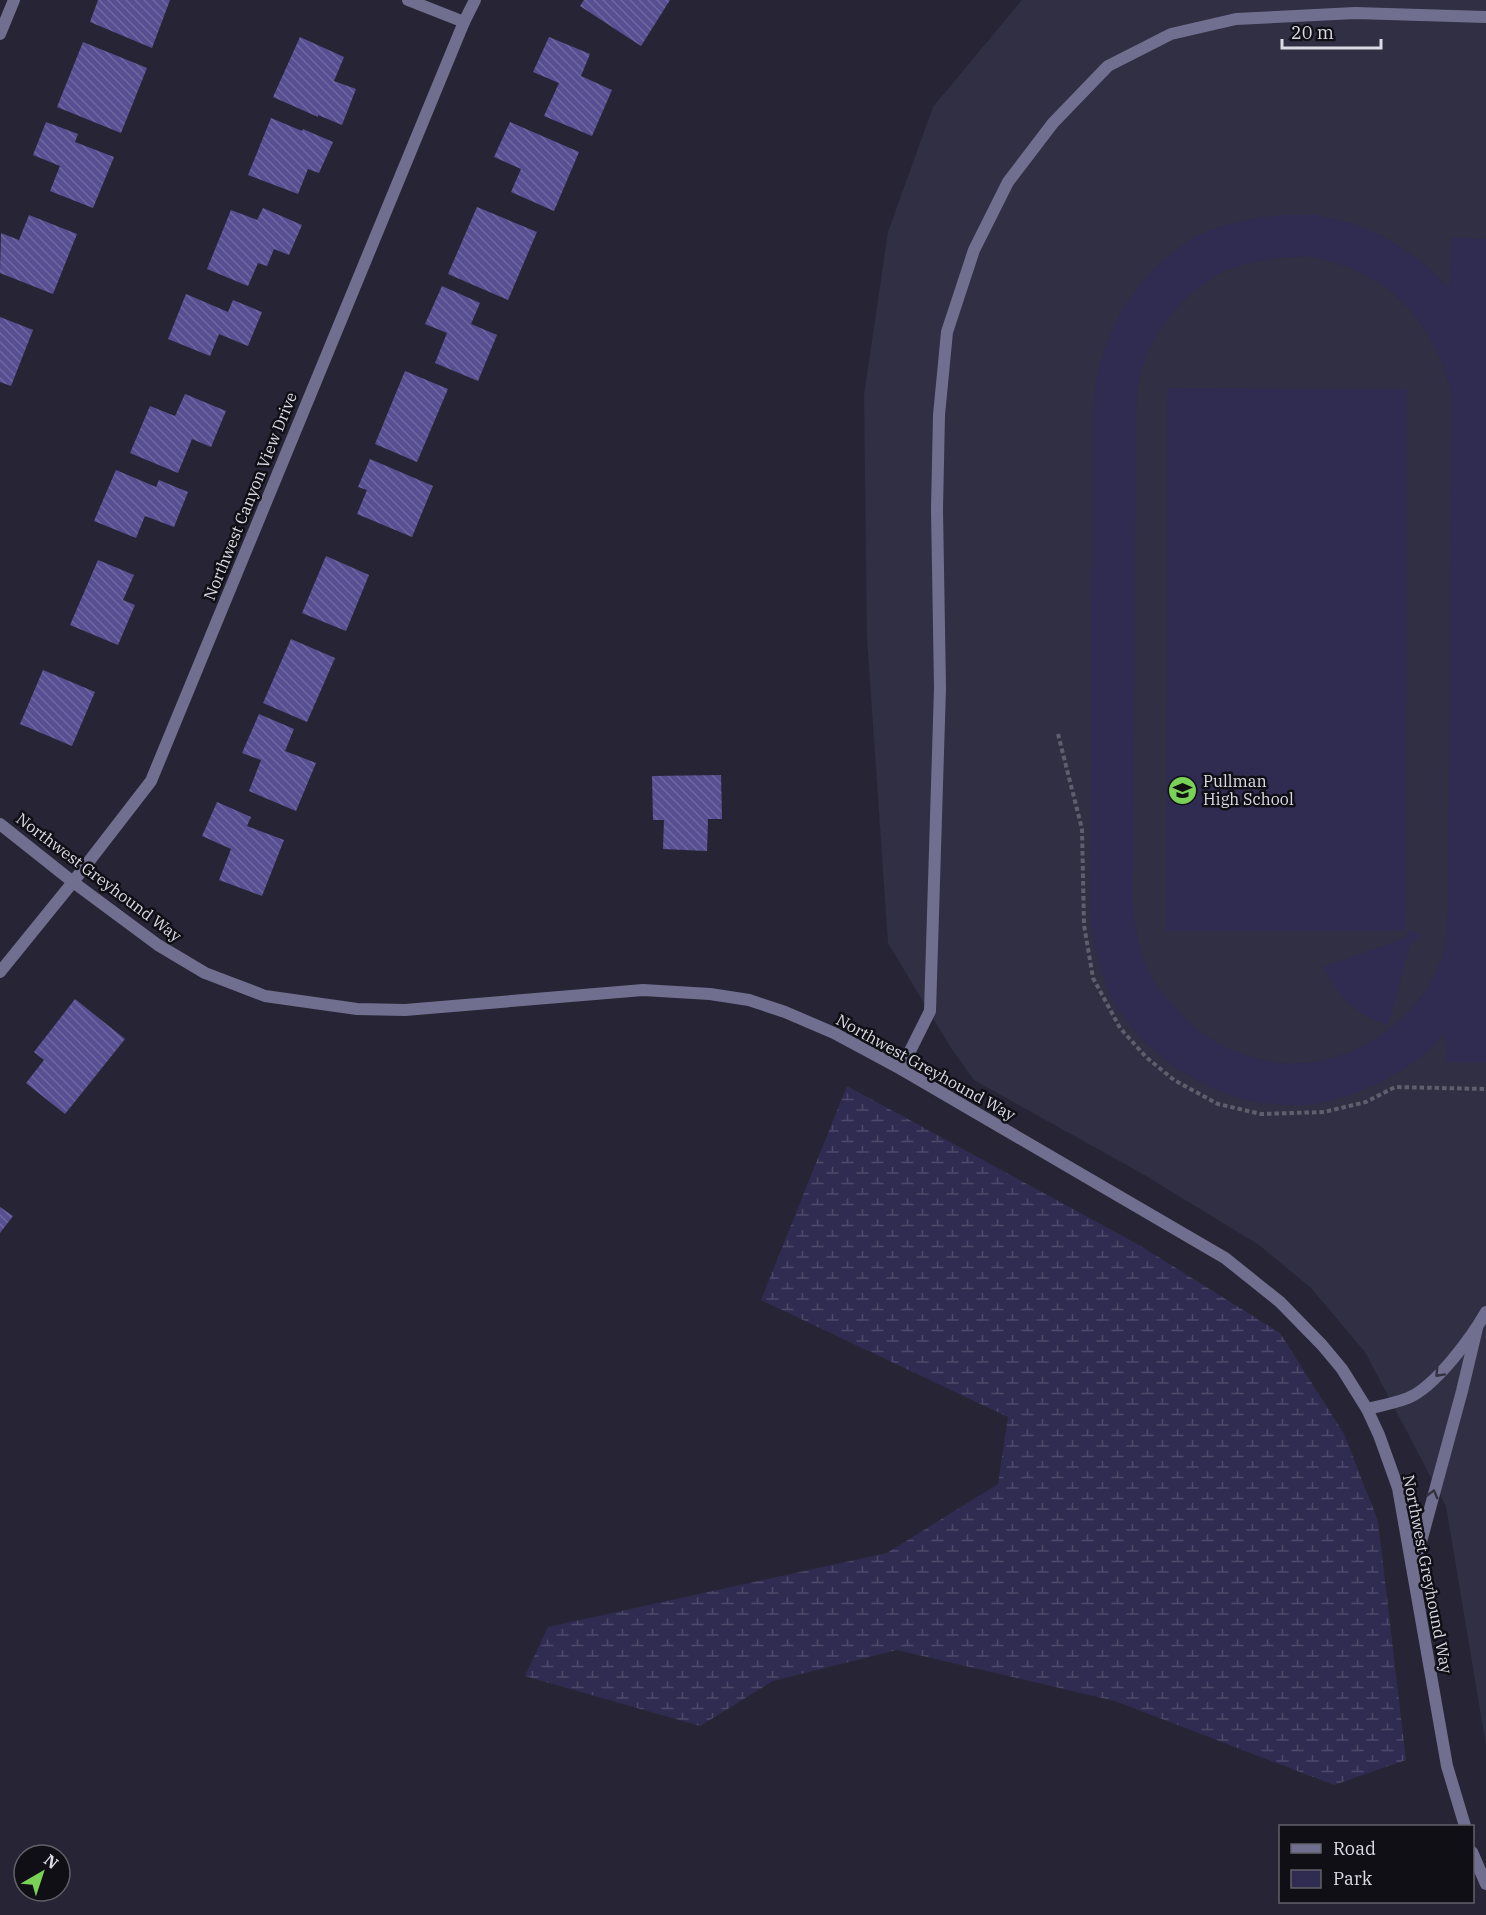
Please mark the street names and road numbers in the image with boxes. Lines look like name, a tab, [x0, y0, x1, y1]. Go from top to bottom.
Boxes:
street label: Northwest Canyon View Drive	[199, 389, 301, 603]
street label: Northwest Greyhound Way	[12, 808, 186, 946]
street label: Northwest Greyhound Way	[833, 1009, 1020, 1125]
street label: Northwest Greyhound Way	[1399, 1473, 1457, 1675]

